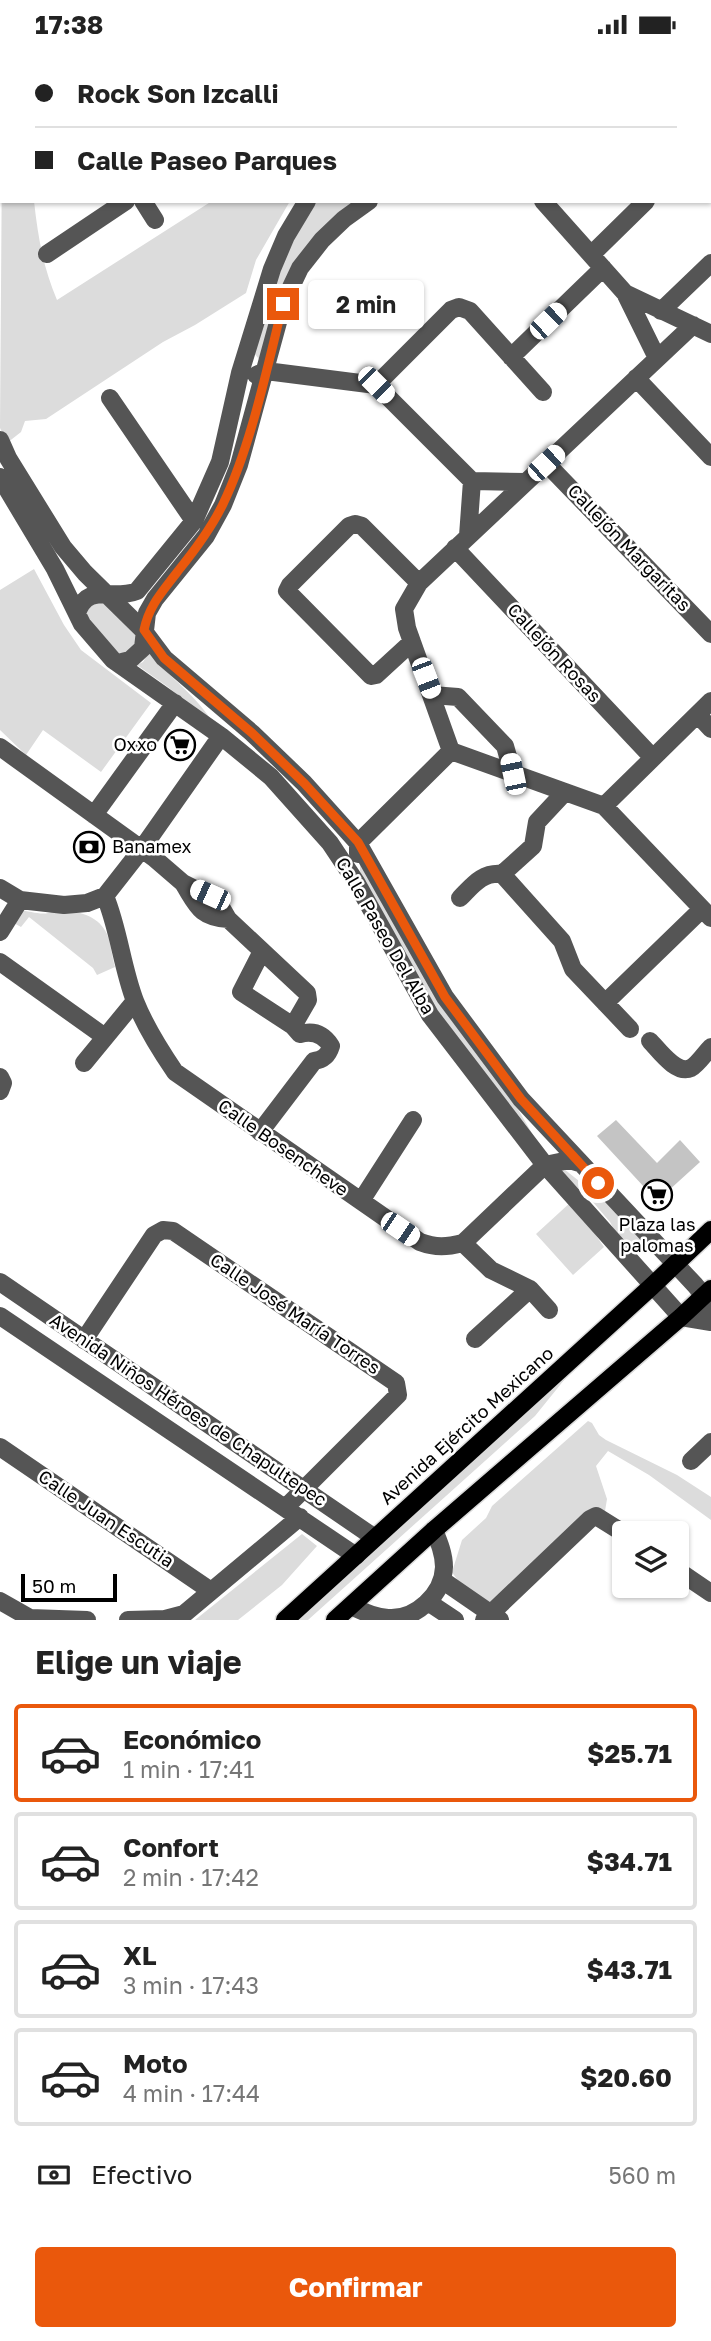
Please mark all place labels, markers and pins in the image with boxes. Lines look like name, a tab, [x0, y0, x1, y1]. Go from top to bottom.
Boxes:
supermarket icon: Oxxo	[163, 728, 197, 762]
place label: Oxxo	[113, 733, 157, 755]
bank icon: Banamex	[72, 830, 106, 864]
place label: Banamex	[112, 835, 191, 857]
supermarket icon: Plaza las palomas	[640, 1178, 674, 1212]
place label: Plaza las palomas	[618, 1213, 696, 1256]

